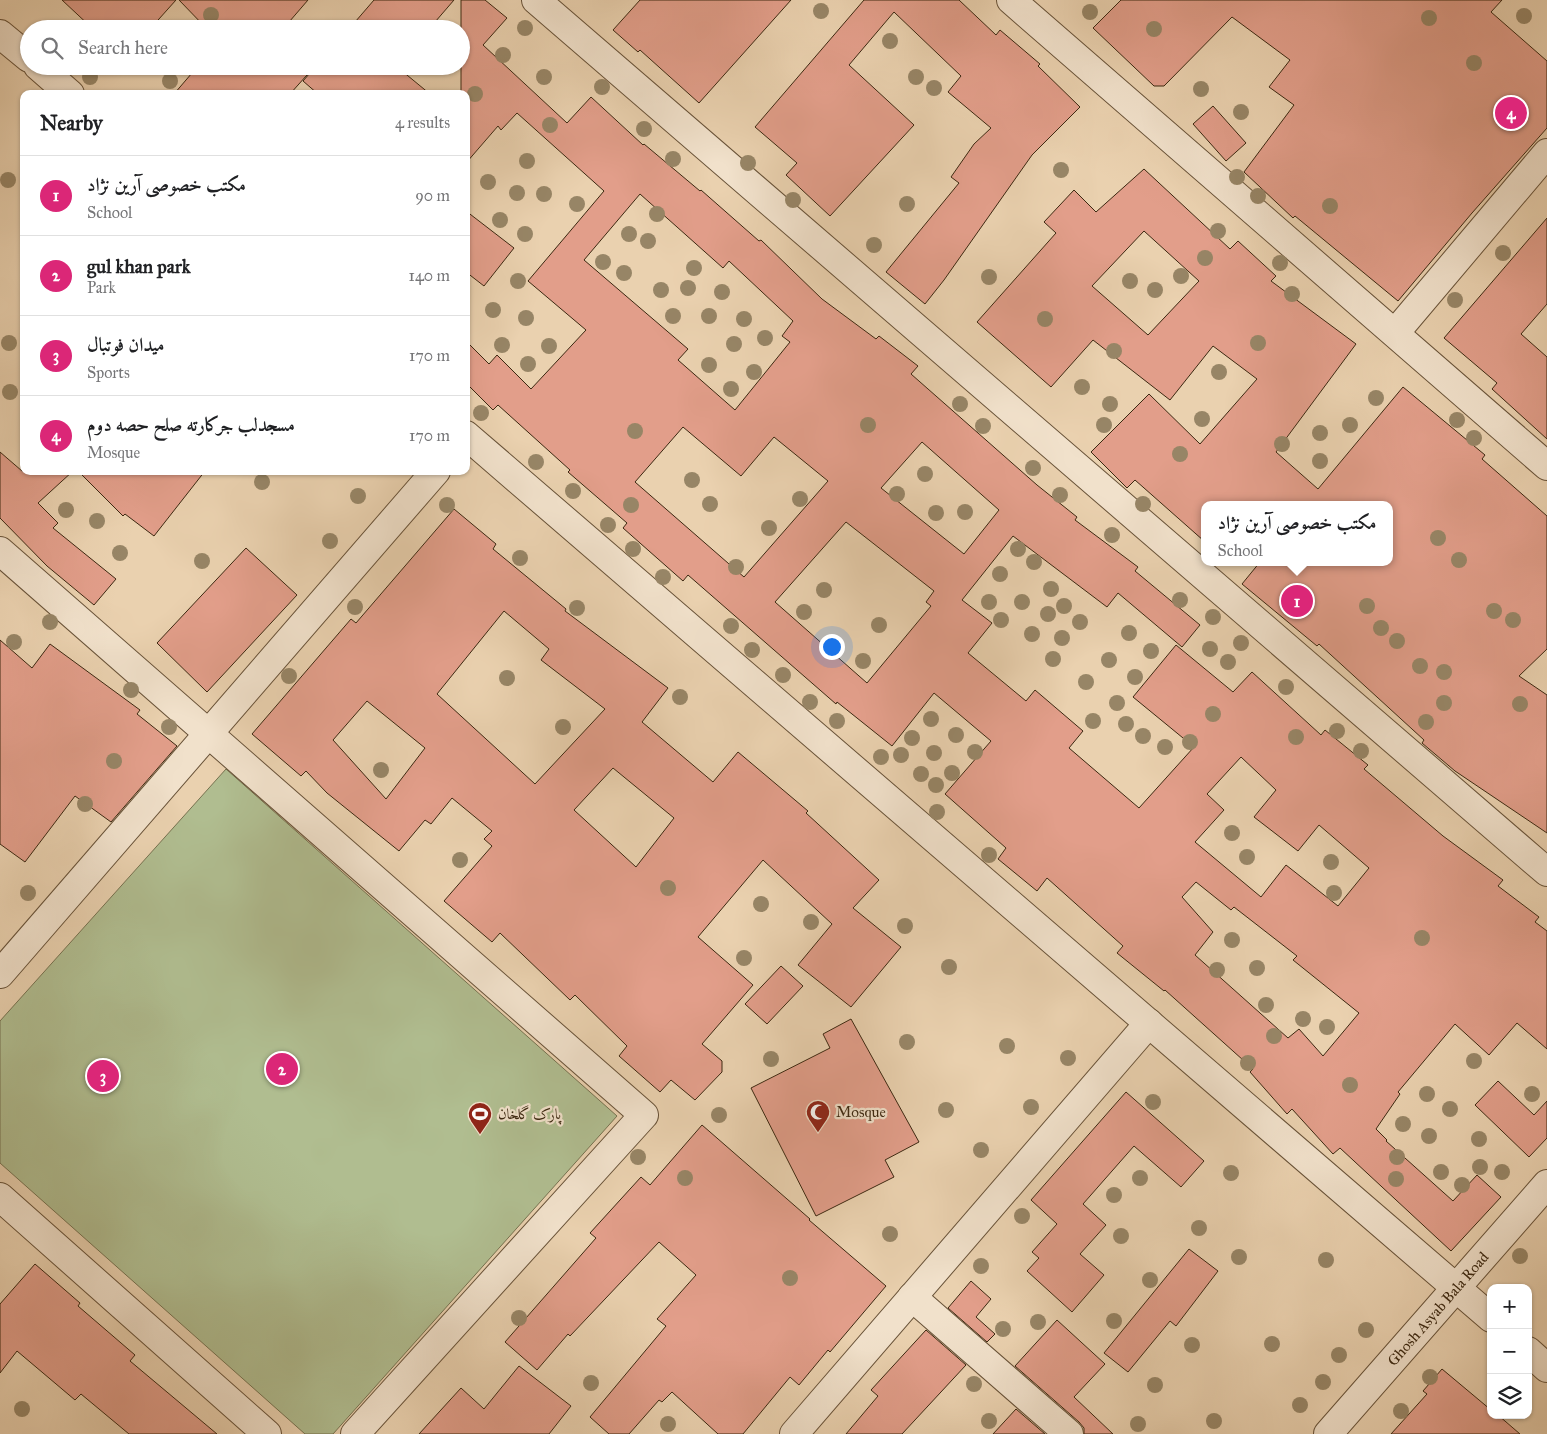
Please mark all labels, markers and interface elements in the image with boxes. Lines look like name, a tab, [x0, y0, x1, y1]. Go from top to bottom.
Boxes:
search box	[20, 20, 470, 75]
icon: search	[38, 34, 66, 62]
text: Search here	[78, 36, 168, 59]
pin: 4	[1495, 94, 1527, 132]
text: Nearby	[40, 110, 103, 136]
text: 4 results	[395, 113, 450, 132]
text: مکتب خصوصی آرین نژاد	[87, 173, 246, 196]
text: 1	[53, 186, 59, 205]
text: 90 m	[415, 186, 450, 205]
text: School	[87, 203, 132, 222]
text: gul khan park	[87, 255, 191, 278]
text: 2	[52, 266, 60, 285]
text: 140 m	[409, 266, 450, 285]
text: Park	[87, 278, 116, 297]
text: میدان فوتبال	[87, 333, 164, 356]
text: 3	[53, 346, 59, 365]
text: 170 m	[409, 346, 450, 365]
text: Sports	[87, 363, 130, 382]
text: مسجدلب جرکارته صلح حصه دوم	[87, 413, 295, 436]
text: 4	[52, 426, 60, 445]
text: 170 m	[409, 426, 450, 445]
text: Mosque	[87, 443, 140, 462]
popup	[1201, 501, 1393, 566]
text: مکتب خصوصی آرین نژاد	[1218, 511, 1376, 534]
text: School	[1218, 541, 1263, 560]
pin: 1	[1281, 582, 1313, 620]
your location	[819, 634, 845, 660]
pin: 2	[266, 1050, 298, 1088]
pin: 3	[87, 1057, 119, 1095]
mosque icon: Mosque	[805, 1099, 831, 1133]
sports icon: پارک گلخان	[467, 1101, 493, 1135]
place label: Mosque	[836, 1103, 886, 1122]
place label: پارک گلخان	[498, 1105, 562, 1125]
street label: Ghosh Asyab Bala Road	[1384, 1248, 1493, 1370]
map controls	[1487, 1284, 1532, 1419]
button: +	[1487, 1284, 1532, 1329]
button: −	[1487, 1329, 1532, 1374]
button: layers	[1487, 1374, 1532, 1419]

